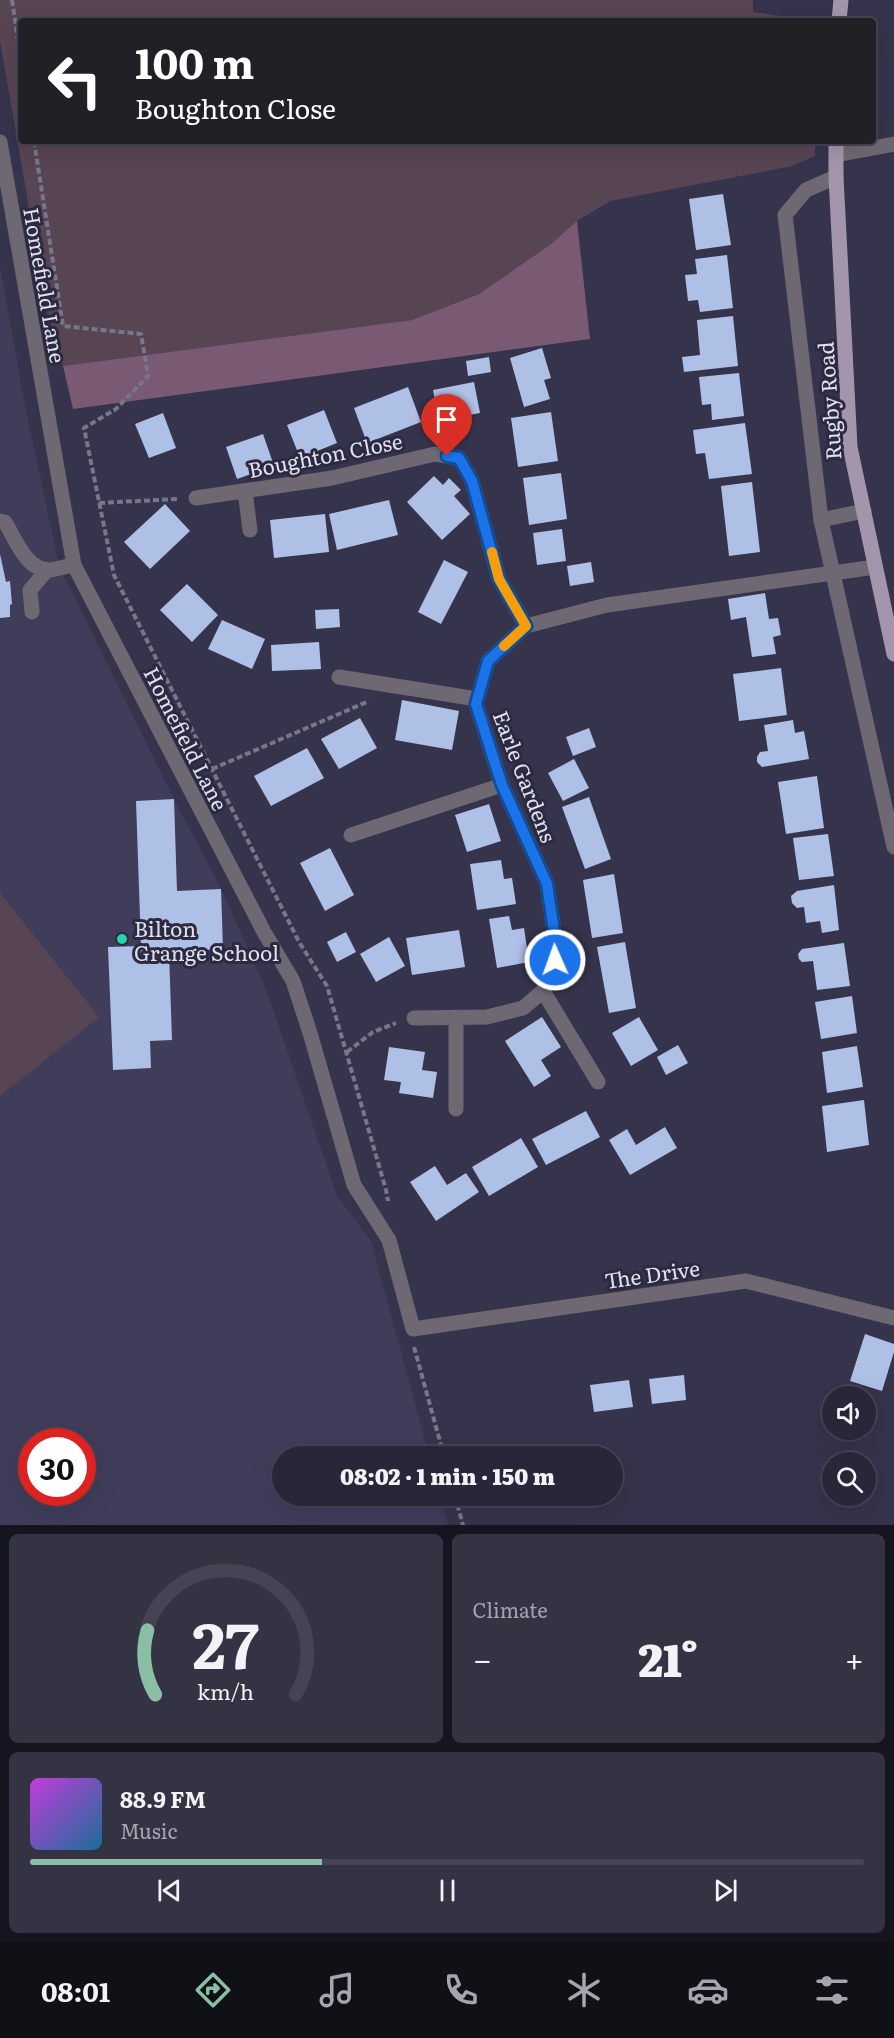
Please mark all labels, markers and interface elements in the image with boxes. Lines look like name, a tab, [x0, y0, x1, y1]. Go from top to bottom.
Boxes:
text: 100 m	[135, 30, 254, 92]
icon: left	[36, 42, 114, 120]
text: Boughton Close	[135, 87, 336, 127]
street label: Homefield Lane	[17, 205, 75, 365]
street label: Rugby Road	[808, 341, 848, 461]
pin	[421, 394, 472, 456]
icon: arrive	[430, 403, 463, 436]
street label: Boughton Close	[245, 424, 405, 484]
street label: Homefield Lane	[137, 661, 237, 815]
street label: Earle Gardens	[487, 706, 565, 846]
place label: Bilton Grange School	[134, 912, 279, 967]
position arrow	[523, 928, 587, 992]
marker: Bilton Grange School	[115, 932, 129, 946]
street label: The Drive	[602, 1251, 702, 1295]
map controls	[822, 1386, 876, 1506]
button: sound	[822, 1386, 876, 1440]
speed limit sign: 30	[18, 1428, 96, 1506]
button: search	[822, 1452, 876, 1506]
text: 08:02 · 1 min · 150 m	[340, 1459, 555, 1492]
text: Climate	[473, 1594, 548, 1624]
text: 27	[192, 1596, 259, 1688]
text: 21°	[638, 1624, 698, 1691]
text: −	[473, 1633, 492, 1682]
text: +	[845, 1633, 864, 1682]
text: km/h	[197, 1676, 254, 1708]
text: 88.9 FM	[120, 1782, 206, 1815]
text: Music	[120, 1815, 177, 1845]
icon: previous	[153, 1874, 186, 1907]
icon: pause	[431, 1874, 464, 1907]
icon: next	[709, 1874, 742, 1907]
icon: directions	[192, 1969, 234, 2011]
icon: music	[316, 1969, 358, 2011]
icon: phone	[440, 1969, 482, 2011]
icon: climate	[563, 1969, 605, 2011]
icon: car	[687, 1969, 729, 2011]
icon: filters	[811, 1969, 853, 2011]
text: 08:01	[41, 1970, 110, 2010]

